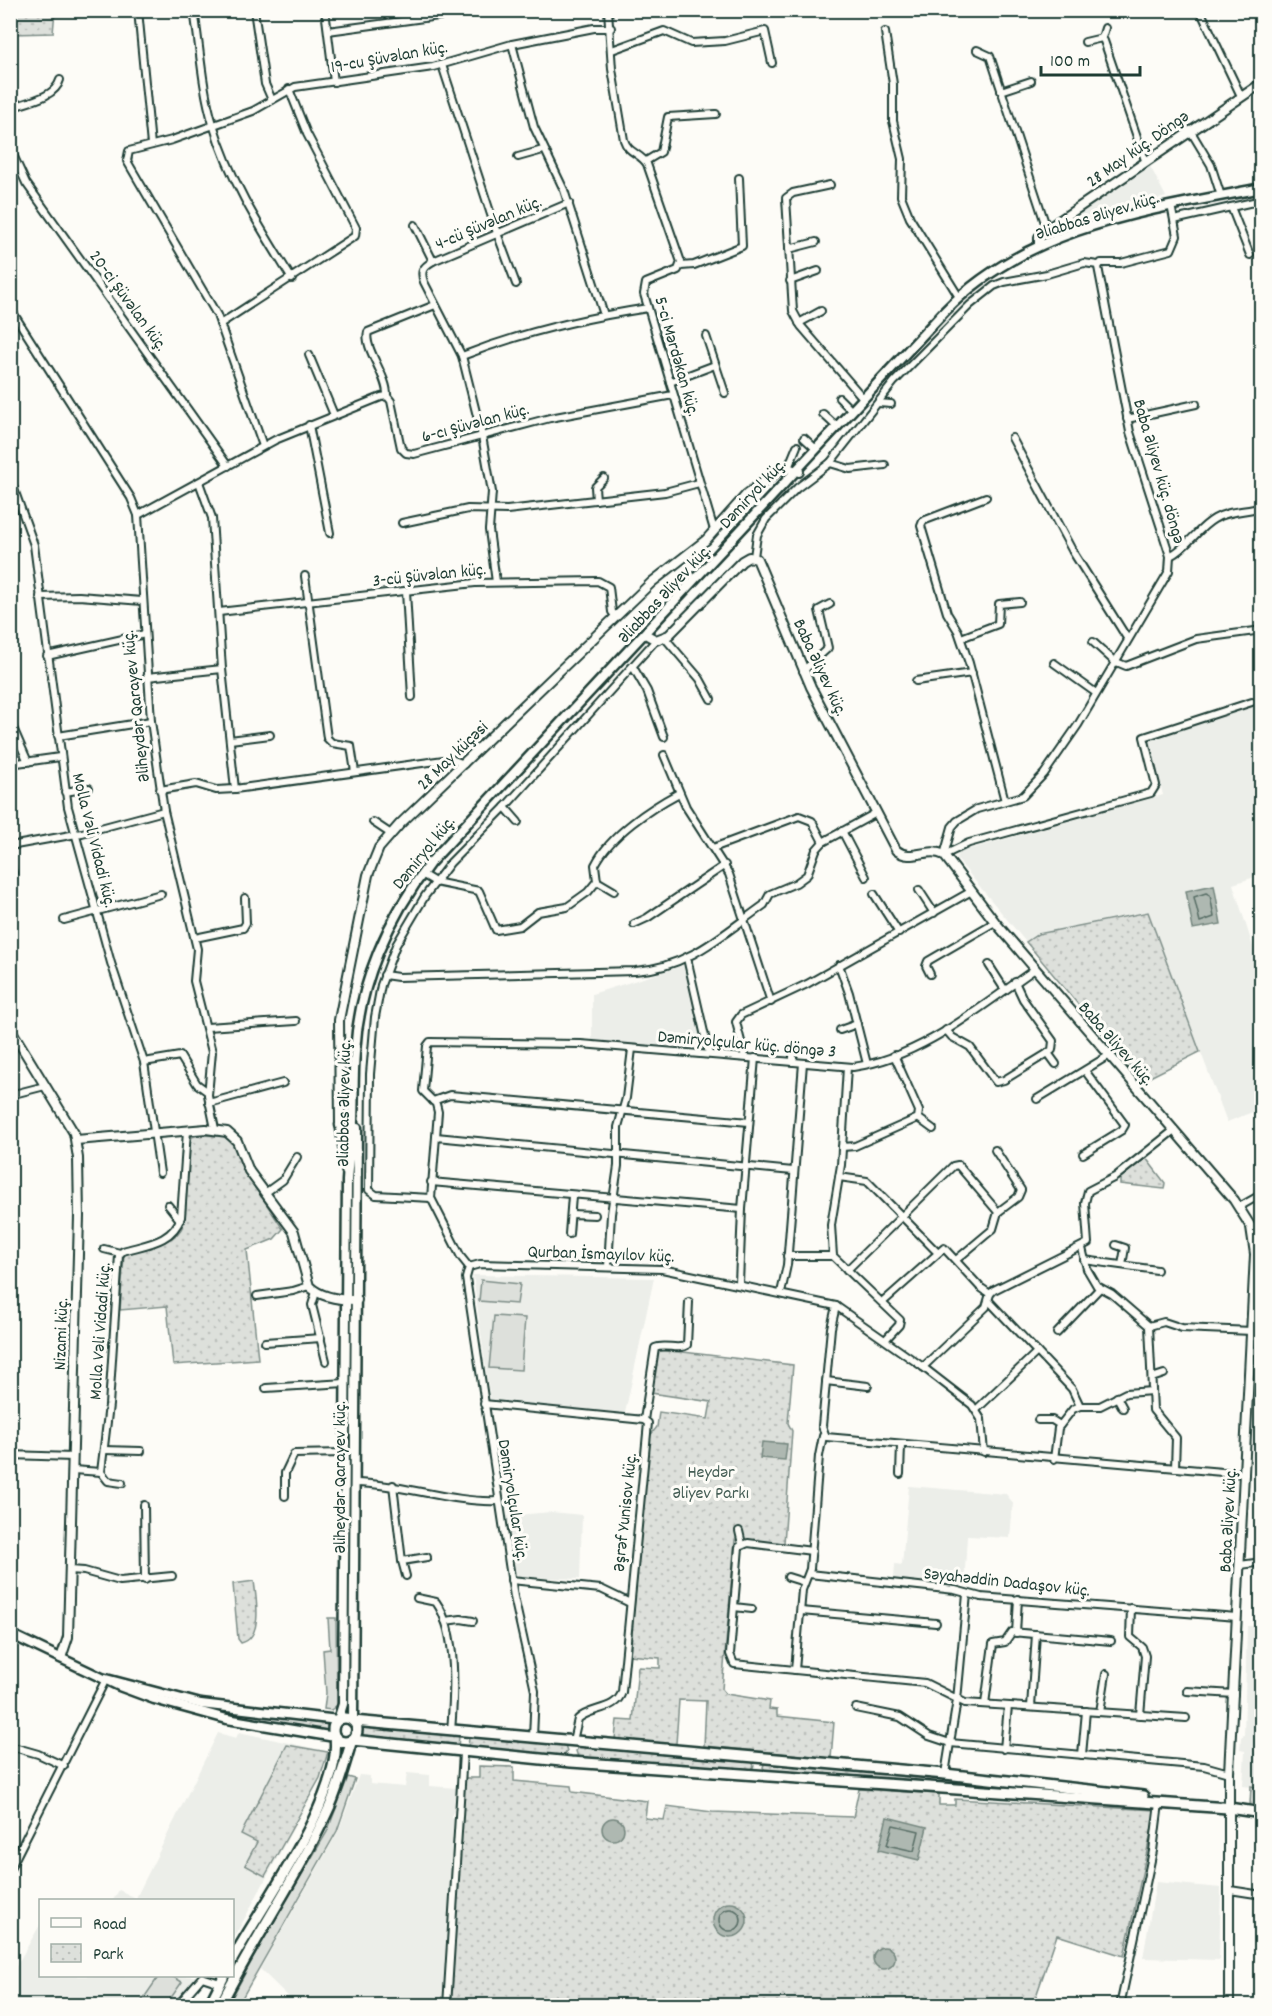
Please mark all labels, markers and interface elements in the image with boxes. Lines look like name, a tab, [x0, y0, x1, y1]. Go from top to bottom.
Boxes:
street label: 19-cu Şüvəlan küç.	[329, 36, 450, 81]
scale bar	[1041, 39, 1140, 77]
text: 100 m	[1050, 50, 1090, 75]
street label: 28 May küç. Döngə	[1082, 105, 1195, 195]
street label: Əliabbas Əliyev küç.	[1033, 187, 1162, 248]
street label: 4-cü Şüvəlan küç.	[432, 191, 546, 258]
street label: 20-ci Şüvəlan küç.	[82, 246, 172, 357]
street label: 5-ci Mərdəkan küç.	[647, 294, 705, 420]
street label: Baba Əliyev küç. döngə	[1125, 397, 1190, 547]
street label: 6-cı Şüvəlan küç.	[419, 398, 532, 451]
street label: Dəmiryol küç.	[715, 454, 793, 536]
street label: Əliabbas Əliyev küç.	[613, 540, 718, 650]
street label: 3-cü Şüvəlan küç.	[371, 558, 487, 595]
street label: Baba Əliyev küç.	[785, 615, 852, 721]
street label: Əliheydər Qarayev küç.	[117, 629, 158, 783]
street label: 28 May küçəsi	[412, 716, 495, 797]
street label: Molla Vəli Vidadi küç.	[64, 771, 121, 910]
street label: Dəmiryol küç.	[387, 811, 462, 896]
street label: Baba Əliyev küç.	[1071, 997, 1159, 1092]
street label: Dəmiryolçular küç. döngə 3	[656, 1025, 837, 1066]
street label: Əliabbas Əliyev küç.	[332, 1039, 359, 1167]
street label: Qurban İsmayılov küç.	[527, 1240, 675, 1271]
street label: Molla Vəli Vidadi küç.	[84, 1262, 119, 1401]
street label: Nizami küç.	[49, 1297, 76, 1371]
street label: Əliheydər Qarayev küç.	[329, 1401, 354, 1553]
street label: Dəmiryolçular küç.	[490, 1438, 533, 1563]
street label: Əşrəf Yunisov küç.	[608, 1452, 645, 1573]
park label: Heydər Əliyev Parkı	[673, 1461, 749, 1507]
street label: Baba Əliyev küç.	[1214, 1467, 1245, 1573]
street label: Səyahəddin Dadaşov küç.	[922, 1562, 1091, 1605]
legend	[39, 1899, 234, 1977]
text: Road	[93, 1913, 127, 1938]
text: Park	[93, 1943, 124, 1968]

